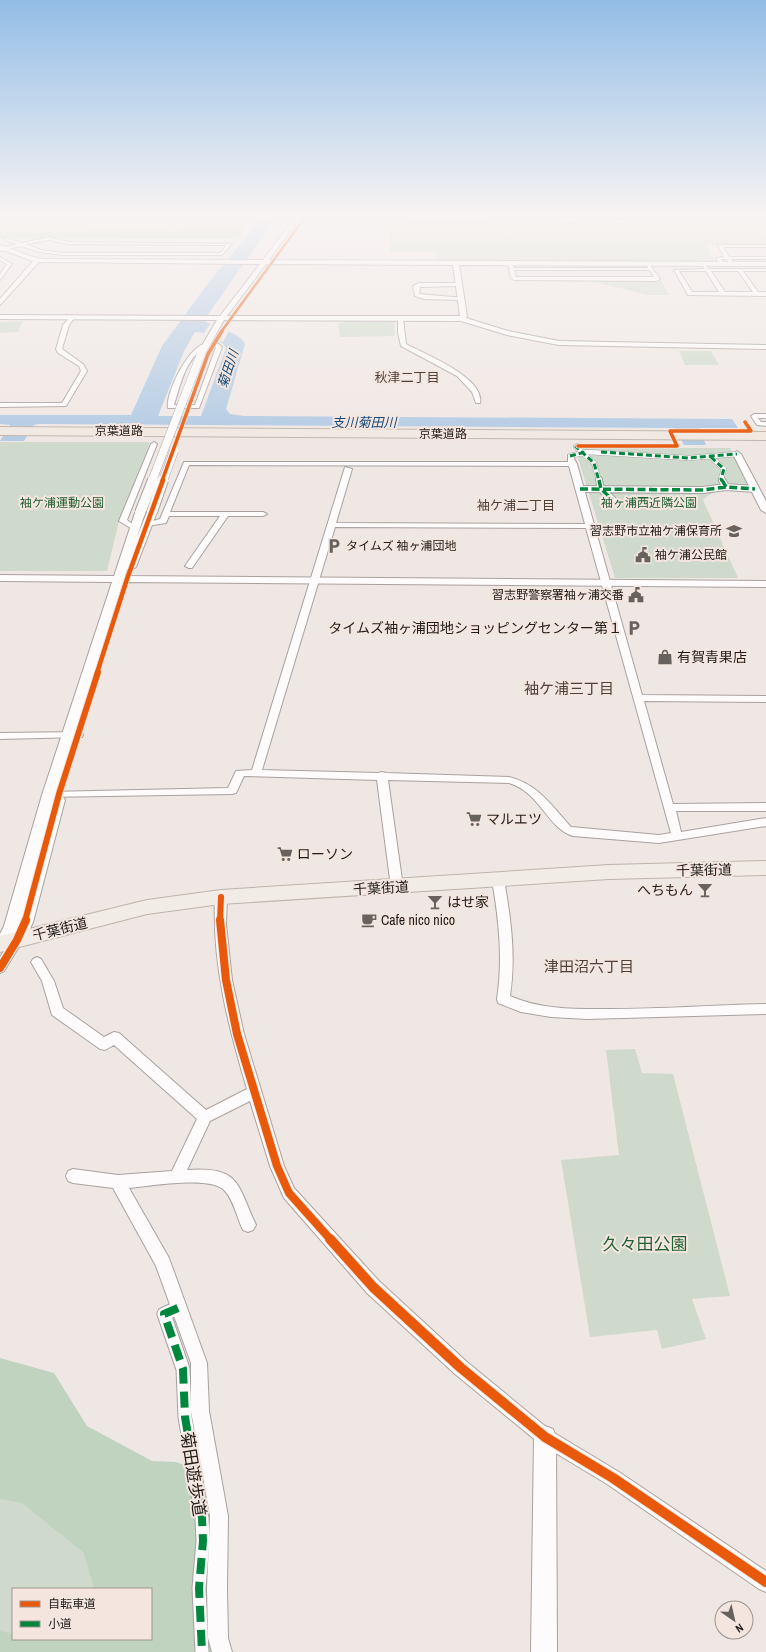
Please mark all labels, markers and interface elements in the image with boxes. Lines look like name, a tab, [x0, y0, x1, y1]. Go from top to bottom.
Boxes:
water label: 菊田川	[214, 346, 243, 390]
district label: 秋津二丁目	[374, 369, 440, 386]
water label: 支川菊田川	[331, 414, 398, 431]
street label: 京葉道路	[95, 423, 143, 439]
street label: 京葉道路	[419, 426, 467, 442]
park label: 袖ケ浦運動公園	[20, 495, 104, 511]
park label: 袖ヶ浦西近隣公園	[601, 495, 697, 511]
district label: 袖ケ浦二丁目	[477, 497, 555, 514]
school or university icon: 習志野市立袖ケ浦保育所	[725, 522, 743, 540]
place label: 習志野市立袖ケ浦保育所	[590, 523, 722, 539]
parking icon: タイムズ 袖ヶ浦団地	[325, 537, 343, 555]
place label: タイムズ 袖ヶ浦団地	[346, 538, 457, 554]
public building icon: 袖ケ浦公民館	[634, 546, 652, 564]
place label: 袖ケ浦公民館	[655, 547, 727, 563]
public building icon: 習志野警察署袖ヶ浦交番	[627, 586, 645, 604]
place label: 習志野警察署袖ヶ浦交番	[492, 587, 624, 603]
place label: タイムズ袖ヶ浦団地ショッピングセンター第１	[328, 619, 622, 637]
parking icon: タイムズ袖ヶ浦団地ショッピングセンター第１	[625, 619, 643, 637]
shop icon: 有賀青果店	[656, 648, 674, 666]
place label: 有賀青果店	[677, 648, 747, 666]
district label: 袖ケ浦三丁目	[524, 678, 614, 699]
supermarket icon: マルエツ	[465, 810, 483, 828]
place label: マルエツ	[486, 810, 542, 828]
supermarket icon: ローソン	[276, 845, 294, 863]
place label: ローソン	[297, 845, 353, 863]
street label: 千葉街道	[676, 861, 732, 879]
street label: 千葉街道	[353, 878, 409, 898]
place label: へちもん	[637, 881, 693, 899]
bar icon: へちもん	[696, 881, 714, 899]
bar icon: はせ家	[426, 893, 444, 911]
place label: はせ家	[447, 893, 489, 911]
cafe icon: Cafe nico nico	[360, 911, 378, 929]
place label: Cafe nico nico	[381, 911, 455, 929]
street label: 千葉街道	[31, 913, 89, 945]
district label: 津田沼六丁目	[544, 956, 634, 977]
park label: 久々田公園	[603, 1232, 688, 1255]
street label: 菊田遊歩道	[176, 1430, 212, 1518]
legend	[12, 1588, 152, 1640]
text: 自転車道	[48, 1596, 96, 1612]
north arrow	[714, 1600, 754, 1640]
text: 小道	[48, 1616, 72, 1632]
text: N	[733, 1621, 746, 1636]

